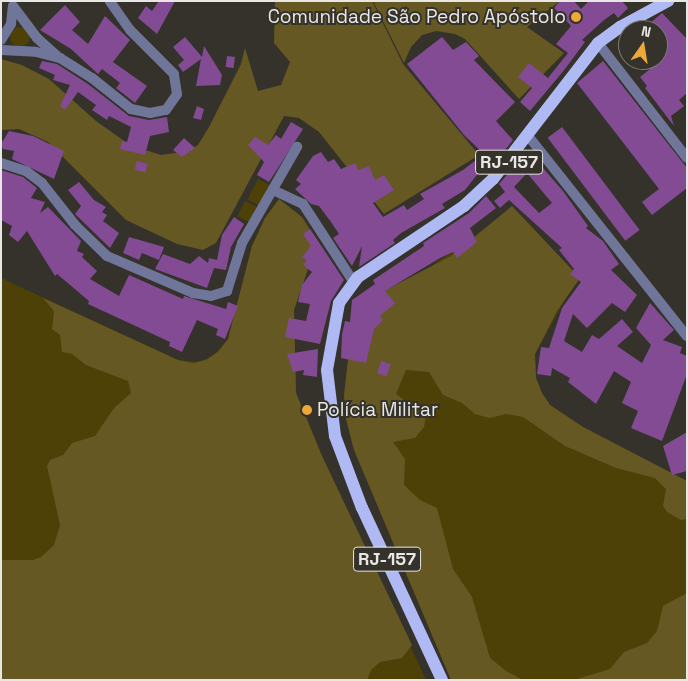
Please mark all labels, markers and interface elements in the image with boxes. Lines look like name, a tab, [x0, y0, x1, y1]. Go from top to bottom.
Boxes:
place label: Comunidade São Pedro Apóstolo	[267, 6, 566, 28]
marker: Comunidade São Pedro Apóstolo	[570, 11, 582, 23]
north arrow	[618, 20, 668, 70]
text: N	[640, 22, 653, 41]
road number: RJ-157	[474, 146, 544, 178]
place label: Polícia Militar	[317, 399, 438, 421]
marker: Polícia Militar	[301, 404, 313, 416]
road number: RJ-157	[352, 544, 422, 574]

